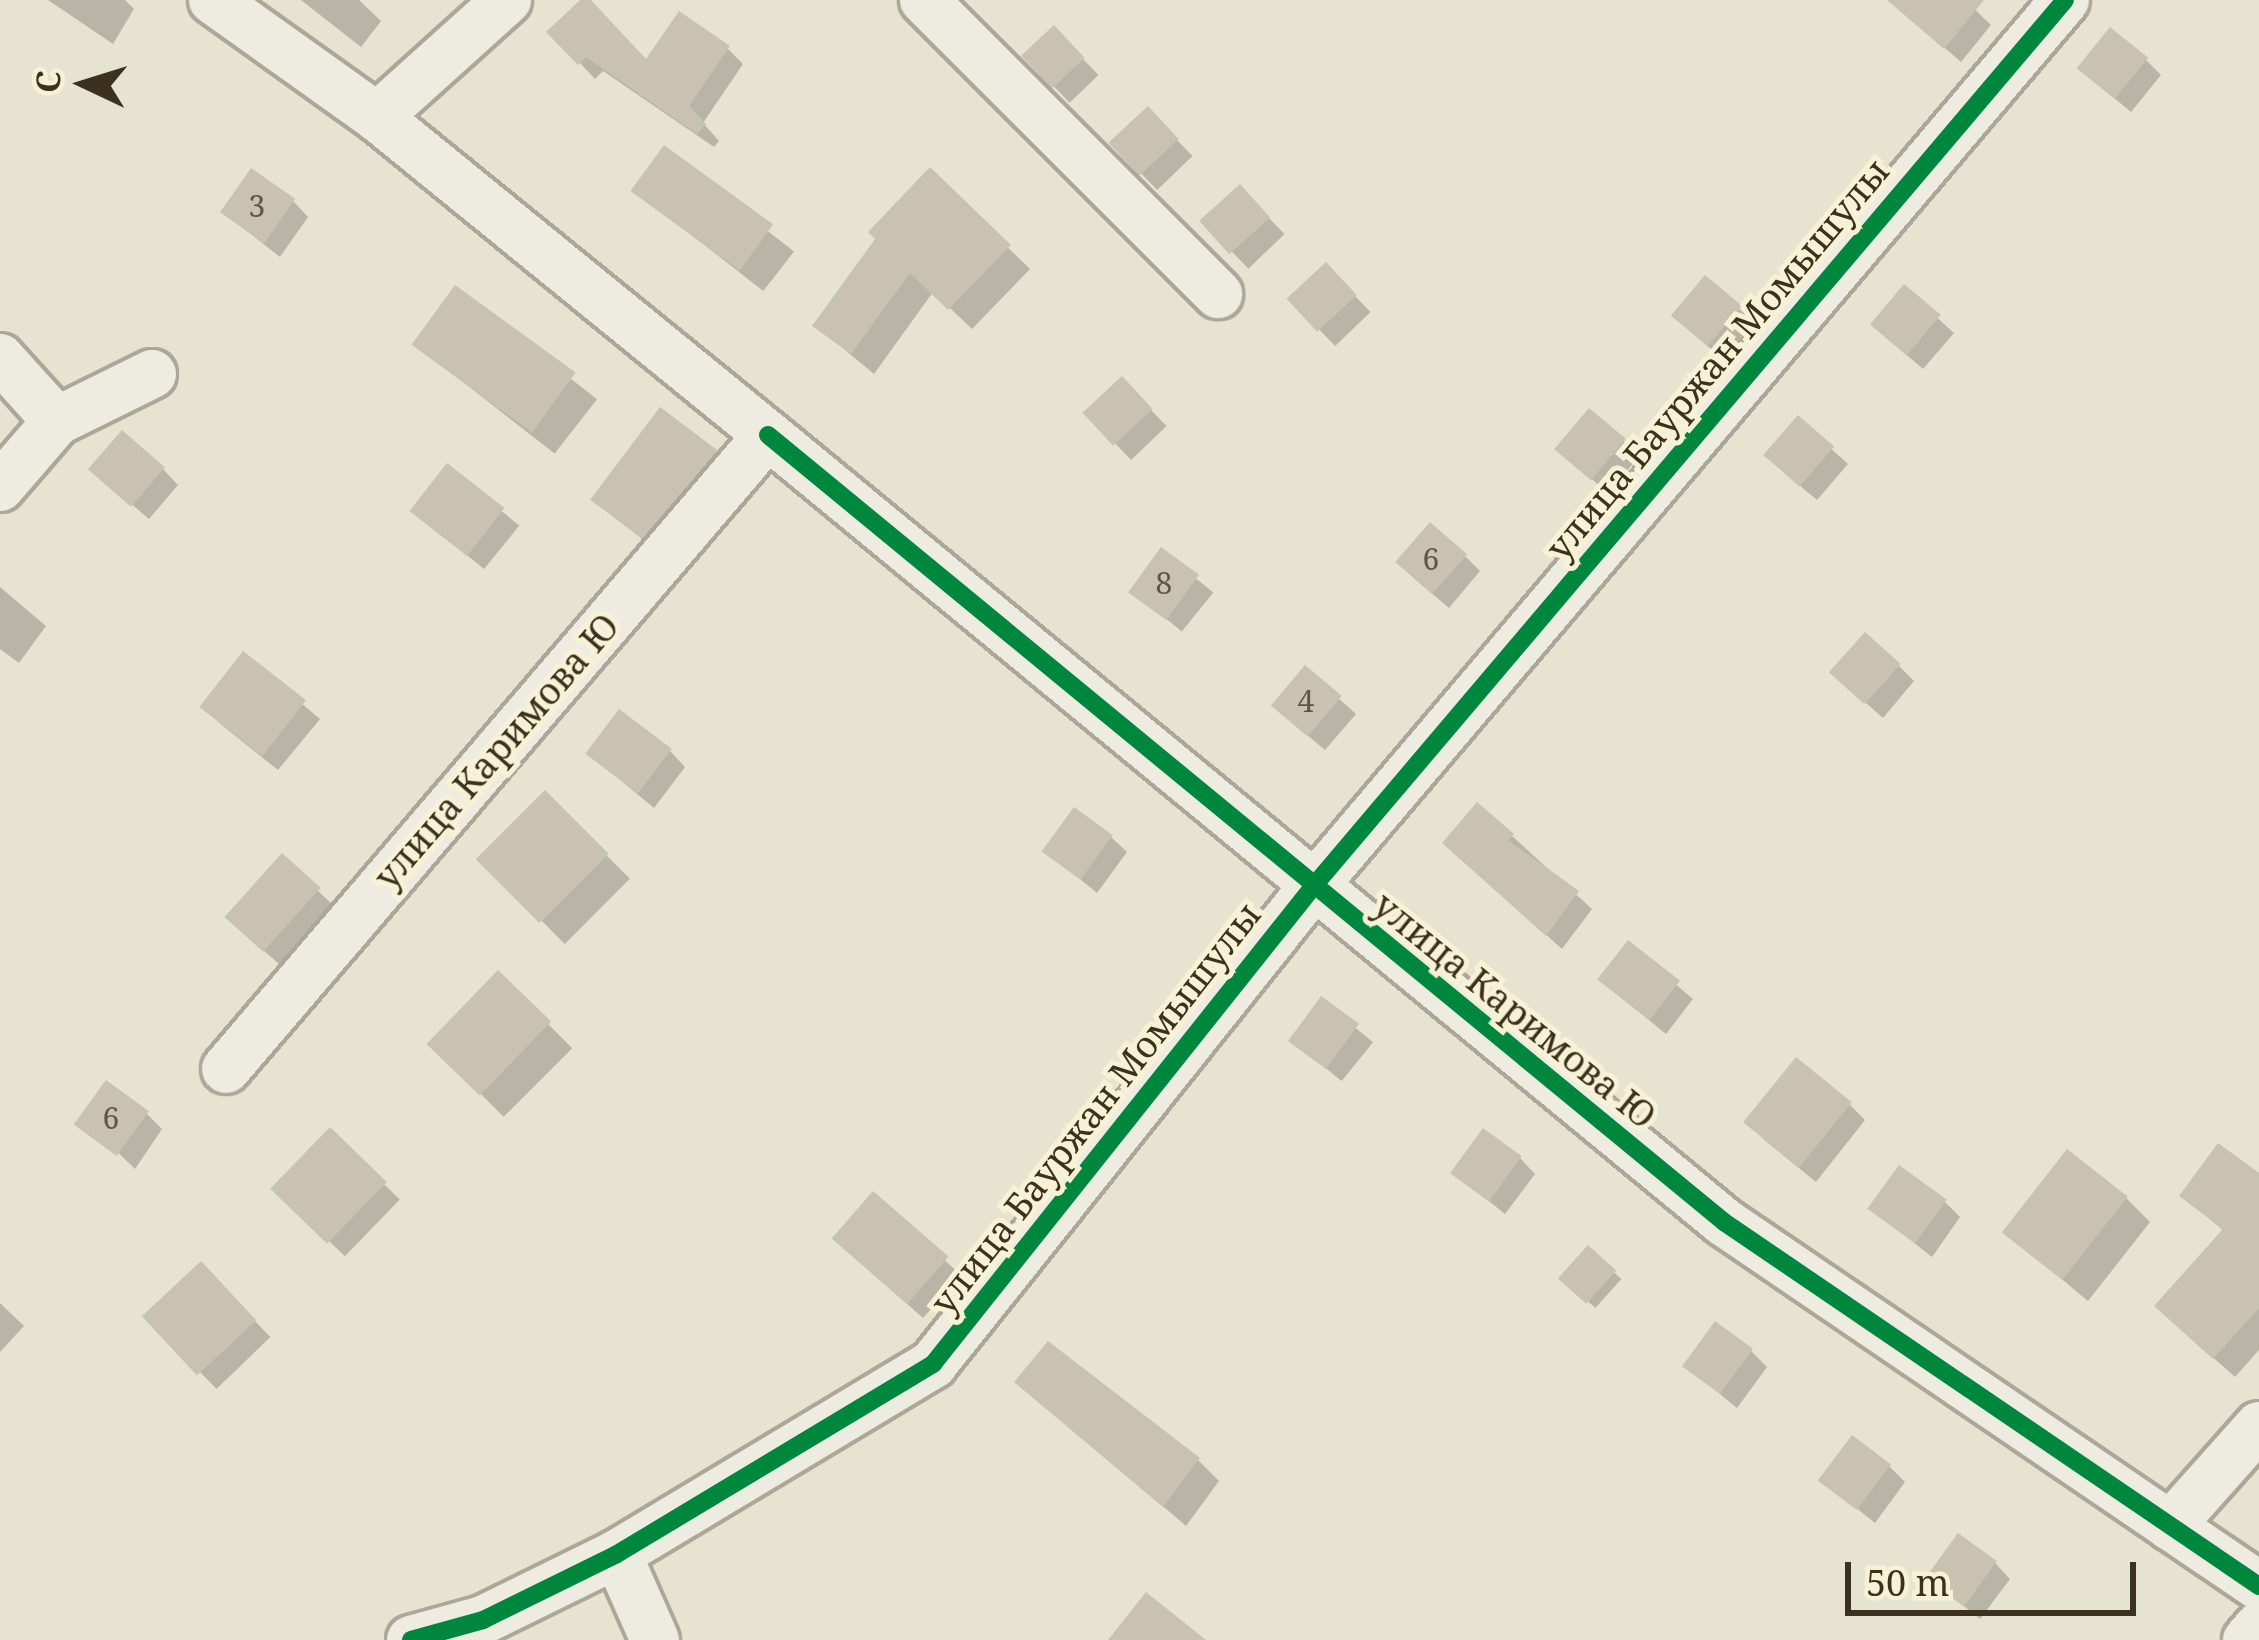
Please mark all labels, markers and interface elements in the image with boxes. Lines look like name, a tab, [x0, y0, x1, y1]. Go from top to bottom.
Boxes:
north arrow	[24, 24, 144, 144]
text: С	[24, 69, 71, 94]
street label: улица Бауржан Момышулы	[1536, 150, 1898, 568]
house number: 3	[249, 188, 265, 224]
house number: 6	[1423, 541, 1439, 577]
house number: 8	[1156, 565, 1172, 601]
street label: улица Каримова Ю	[365, 605, 627, 897]
house number: 4	[1298, 683, 1314, 719]
street label: улица Каримова Ю	[1365, 883, 1665, 1137]
street label: улица Бауржан Момышулы	[921, 894, 1269, 1322]
house number: 6	[103, 1100, 119, 1136]
scale bar	[1851, 1538, 2142, 1612]
text: 50 m	[1866, 1558, 1950, 1607]

